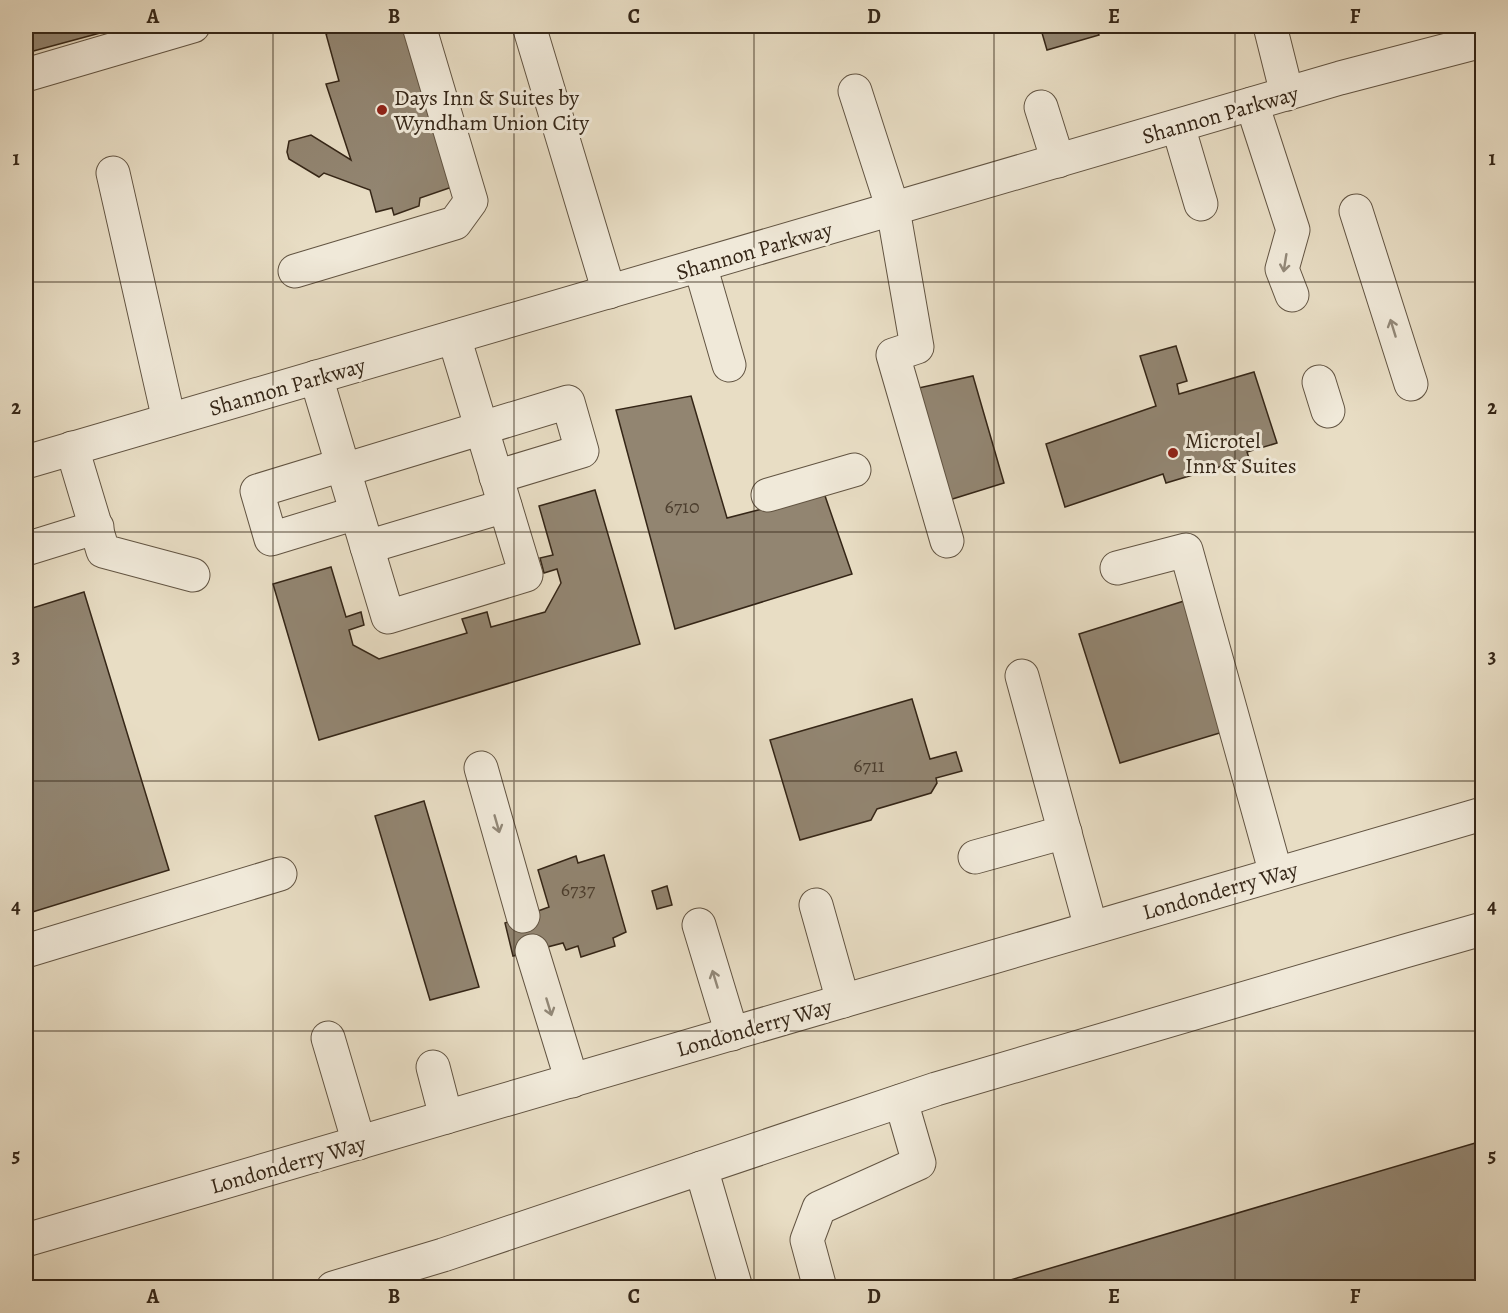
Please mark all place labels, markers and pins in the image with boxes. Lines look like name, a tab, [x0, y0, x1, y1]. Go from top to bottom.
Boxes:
place label: Days Inn & Suites by Wyndham Union City	[393, 83, 589, 138]
marker: Days Inn & Suites by Wyndham Union City	[375, 103, 389, 117]
place label: Microtel Inn & Suites	[1185, 426, 1297, 481]
marker: Microtel Inn & Suites	[1166, 446, 1180, 460]

